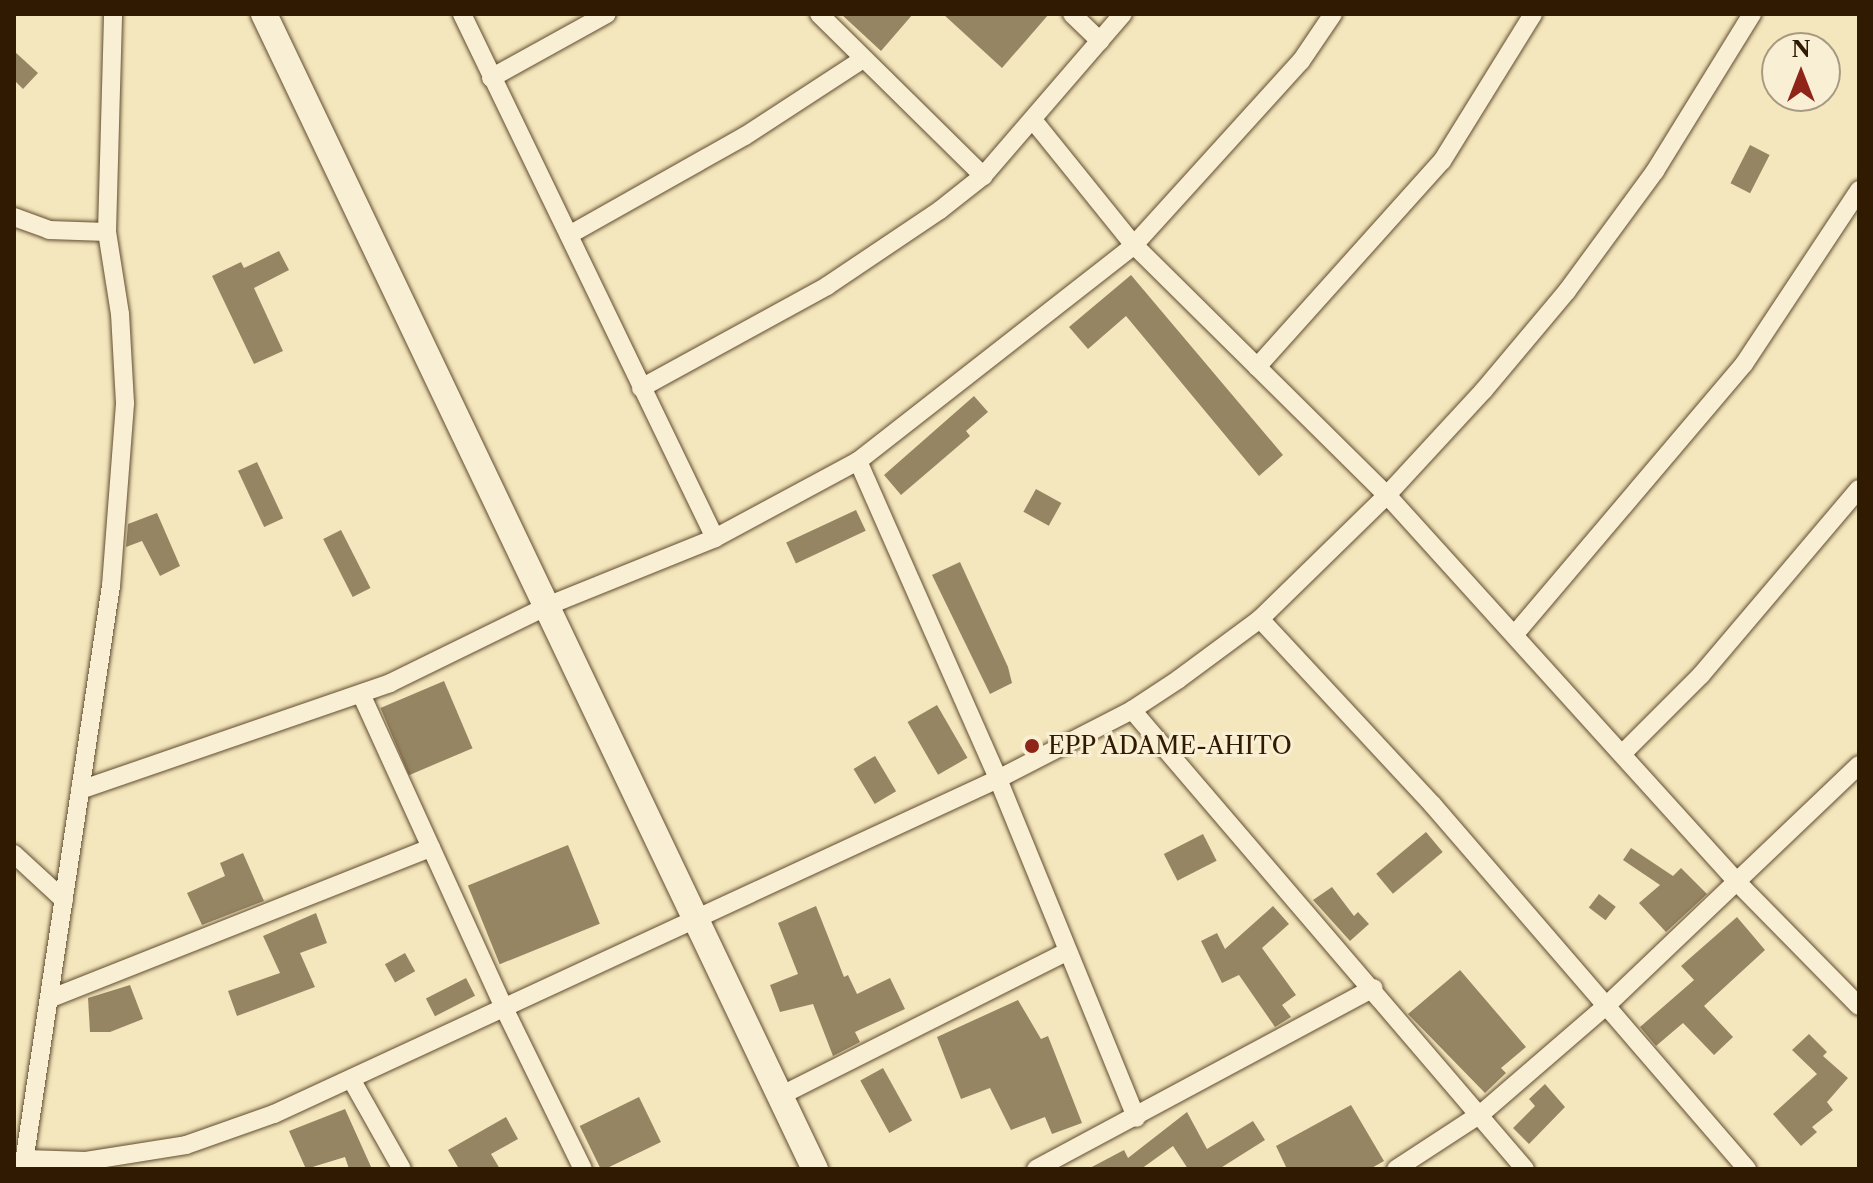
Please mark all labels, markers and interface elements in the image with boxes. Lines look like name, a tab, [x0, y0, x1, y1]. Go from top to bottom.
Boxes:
north arrow	[1761, 32, 1841, 112]
text: N	[1791, 36, 1811, 63]
place label: EPP ADAME-AHITO	[1048, 732, 1293, 760]
marker: EPP ADAME-AHITO	[1023, 737, 1041, 755]

